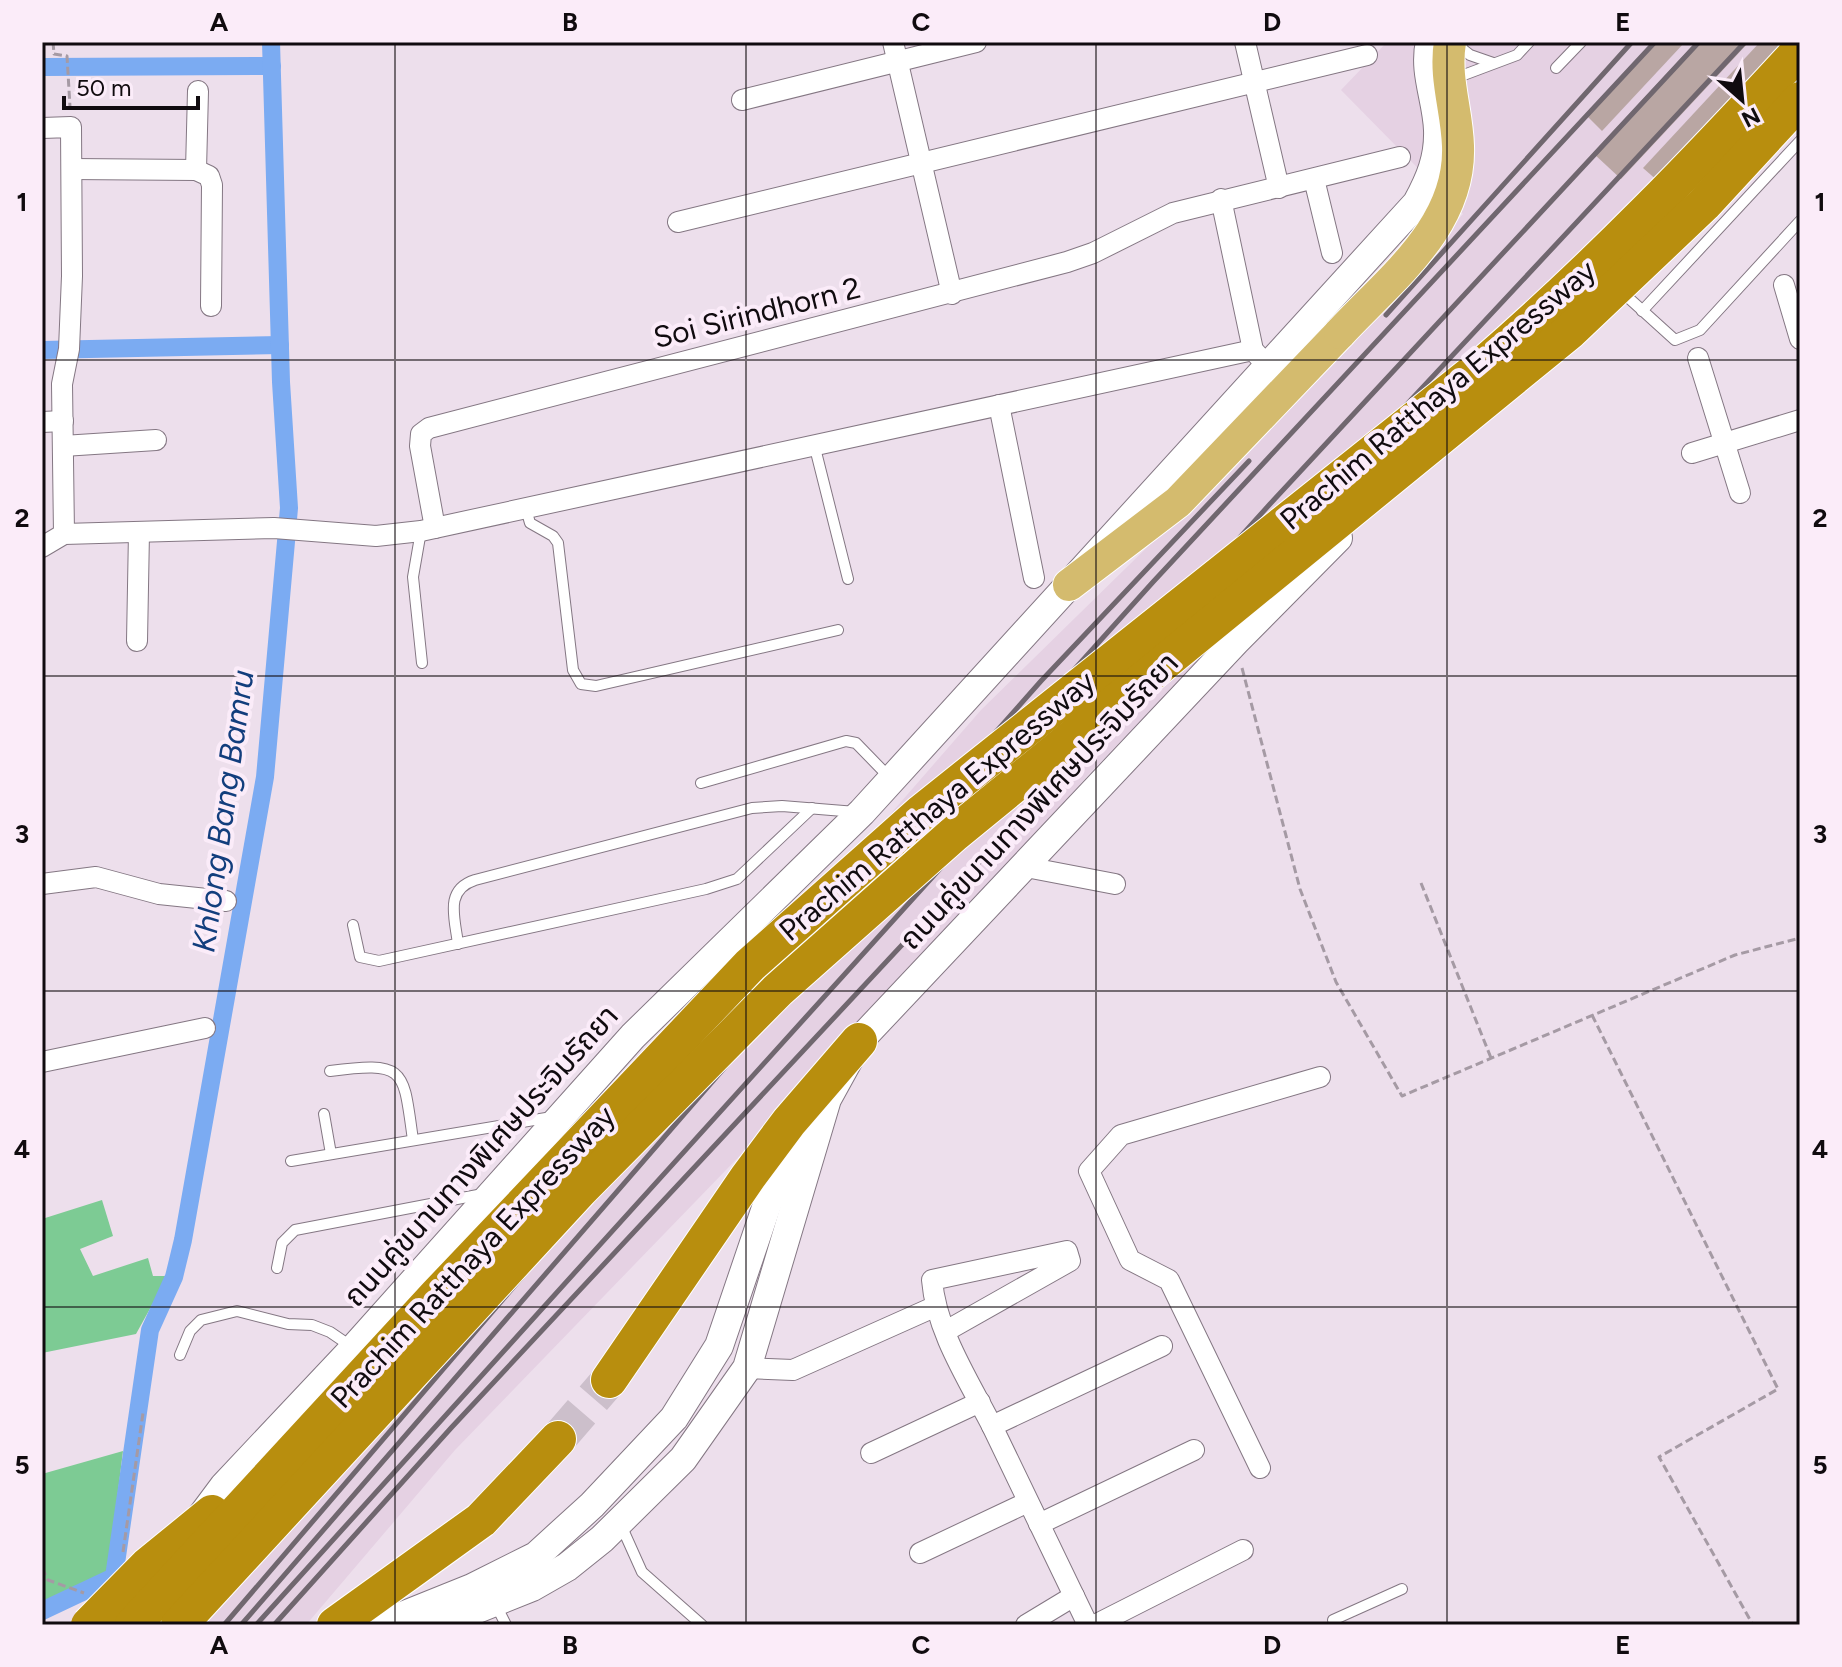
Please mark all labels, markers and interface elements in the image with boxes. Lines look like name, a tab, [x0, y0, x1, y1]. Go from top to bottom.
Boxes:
text: A	[210, 6, 229, 38]
text: B	[562, 6, 578, 38]
text: C	[912, 6, 931, 38]
text: D	[1263, 6, 1281, 38]
text: E	[1615, 6, 1631, 38]
scale bar	[64, 60, 198, 110]
north arrow	[1702, 60, 1782, 140]
text: 50 m	[76, 73, 132, 102]
text: N	[1737, 101, 1765, 133]
text: 1	[17, 186, 27, 218]
text: 1	[1815, 186, 1825, 218]
street label: Prachim Ratthaya Expressway	[1272, 252, 1603, 538]
street label: Soi Sirindhorn 2	[649, 269, 864, 356]
text: 2	[14, 502, 30, 534]
text: 2	[1812, 502, 1828, 534]
street label: ถนนคู่ขนานทางพิเศษประจิมรัถยา	[891, 644, 1186, 957]
street label: Prachim Ratthaya Expressway	[771, 663, 1102, 949]
water label: Khlong Bang Bamru	[184, 667, 262, 955]
text: 3	[15, 818, 29, 850]
text: 3	[1813, 818, 1827, 850]
street label: ถนนคู่ขนานทางพิเศษประจิมรัถยา	[336, 997, 626, 1314]
street label: Prachim Ratthaya Expressway	[323, 1097, 623, 1416]
text: 4	[14, 1133, 30, 1165]
text: 4	[1812, 1133, 1828, 1165]
text: 5	[14, 1449, 30, 1481]
text: 5	[1812, 1449, 1828, 1481]
text: A	[210, 1629, 229, 1661]
text: B	[562, 1629, 578, 1661]
text: C	[912, 1629, 931, 1661]
text: D	[1263, 1629, 1281, 1661]
text: E	[1615, 1629, 1631, 1661]

